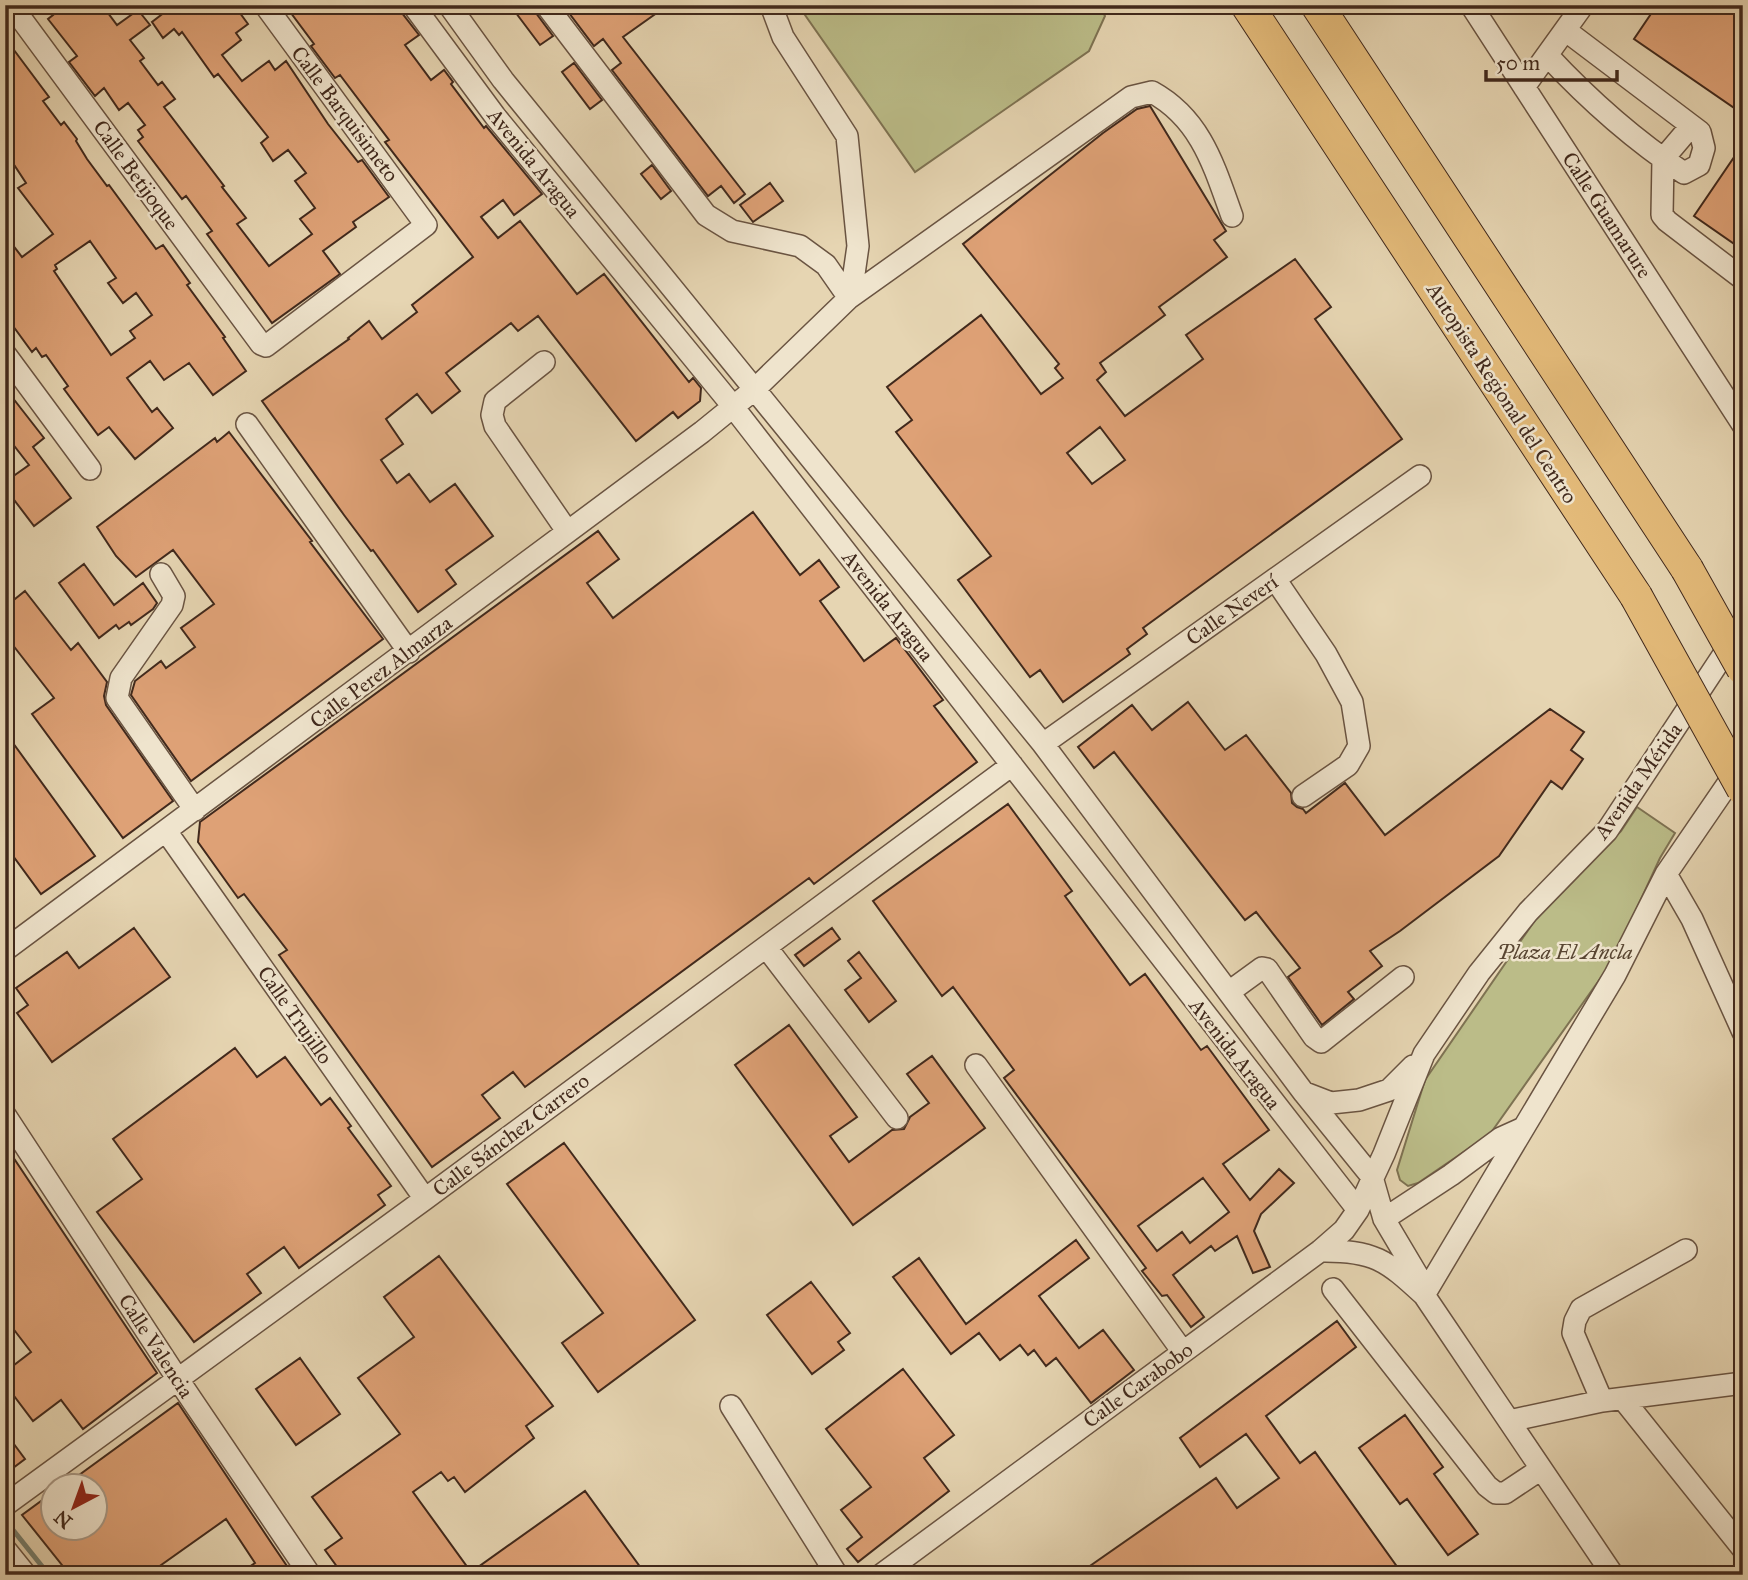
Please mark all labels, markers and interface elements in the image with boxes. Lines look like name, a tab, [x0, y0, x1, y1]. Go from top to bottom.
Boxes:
scale bar	[1486, 38, 1617, 82]
street label: Calle Barquisimeto	[285, 41, 405, 187]
text: 50 m	[1496, 50, 1541, 76]
street label: Avenida Aragua	[481, 102, 586, 223]
street label: Calle Betijoque	[87, 115, 185, 235]
street label: Calle Guamarure	[1557, 147, 1658, 283]
street label: Autopista Regional del Centro	[1420, 277, 1583, 508]
street label: Avenida Aragua	[836, 544, 940, 667]
street label: Calle Neverí	[1181, 568, 1284, 651]
street label: Calle Perez Almarza	[305, 610, 457, 734]
street label: Avenida Mérida	[1588, 718, 1688, 845]
park label: Plaza El Ancla	[1497, 939, 1633, 965]
street label: Calle Trujillo	[252, 961, 338, 1069]
street label: Avenida Aragua	[1183, 992, 1287, 1115]
street label: Calle Sánchez Carrero	[427, 1067, 595, 1202]
street label: Calle Valencia	[113, 1289, 199, 1403]
street label: Calle Carabobo	[1078, 1336, 1198, 1434]
north arrow	[38, 1472, 108, 1542]
text: N	[50, 1505, 77, 1533]

